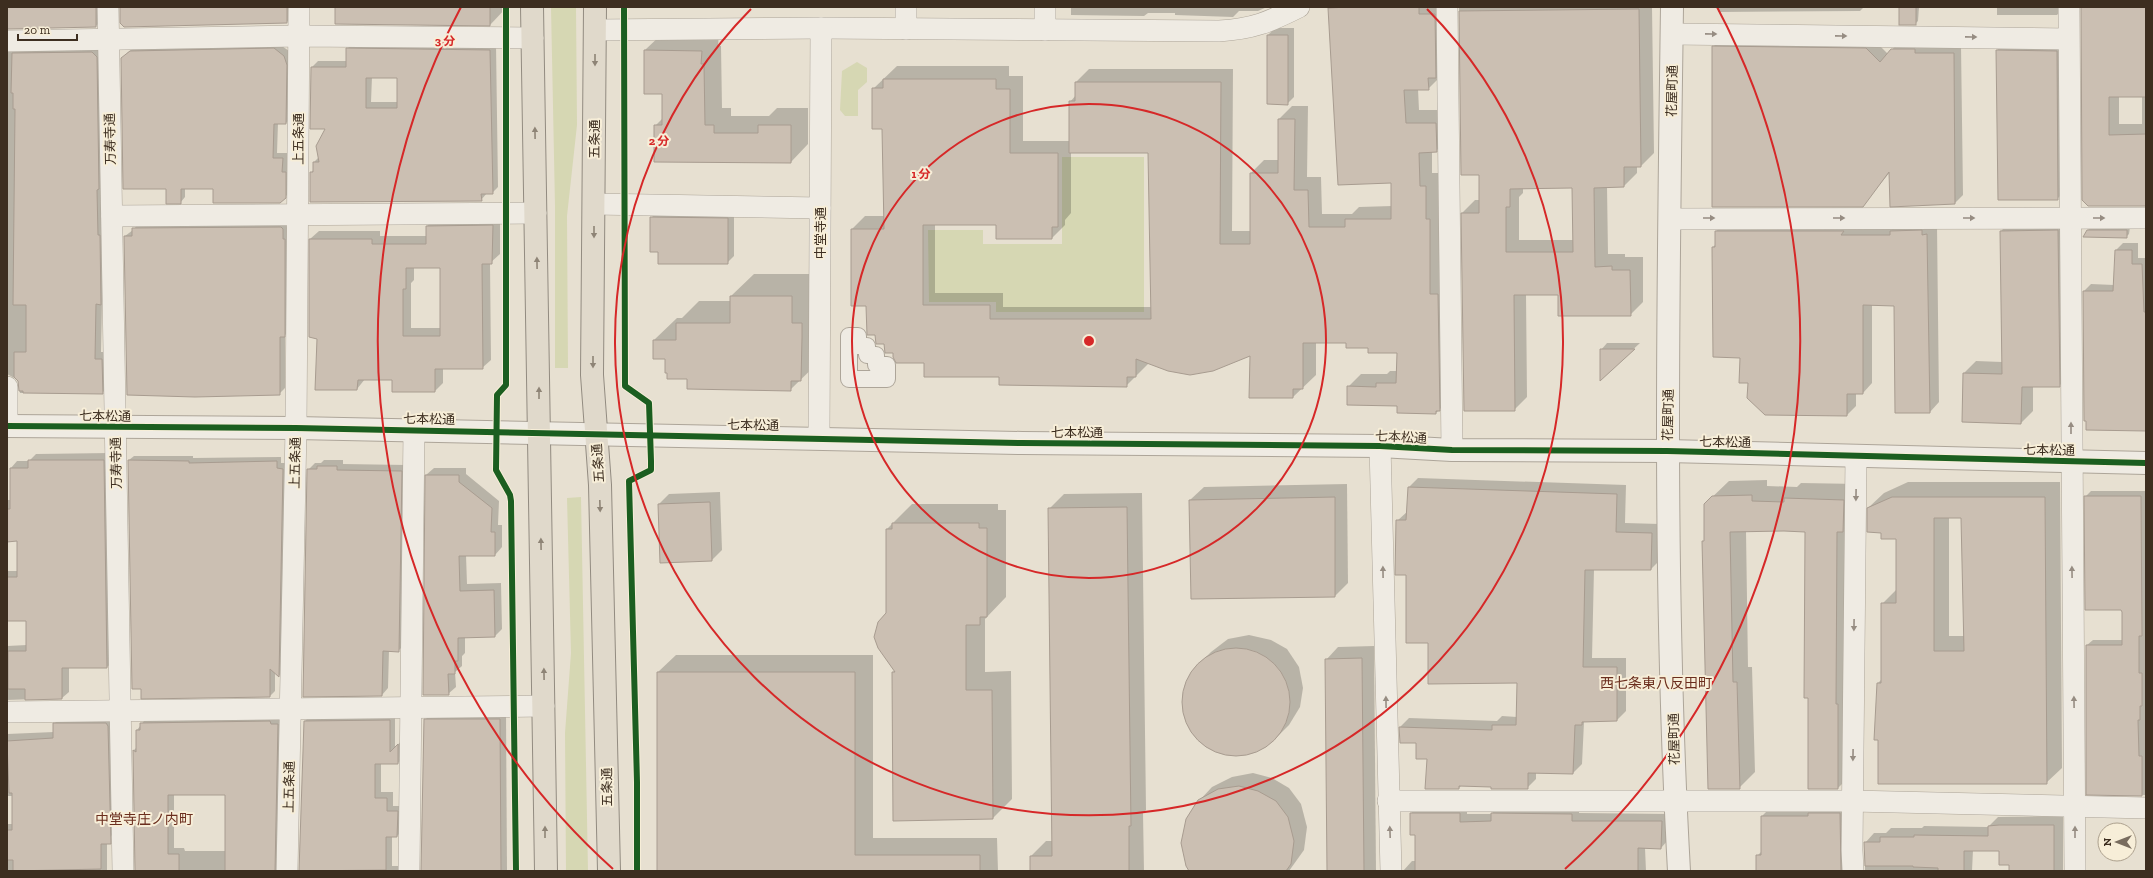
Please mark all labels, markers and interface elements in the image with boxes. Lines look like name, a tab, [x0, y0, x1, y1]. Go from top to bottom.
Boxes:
scale bar	[18, 16, 77, 42]
text: 20 m	[24, 23, 51, 37]
one-way arrow	[1705, 31, 1718, 37]
one-way arrow	[1835, 33, 1848, 39]
text: 3 分	[435, 34, 455, 48]
one-way arrow	[1965, 34, 1977, 41]
one-way arrow	[592, 54, 598, 67]
street label: 花屋町通	[1664, 65, 1680, 117]
street label: 万寿寺通	[102, 113, 118, 165]
street label: 上五条通	[291, 113, 306, 165]
street label: 五条通	[587, 119, 602, 159]
one-way arrow	[531, 127, 538, 139]
text: 2 分	[649, 134, 669, 148]
text: 1 分	[911, 167, 931, 181]
street label: 中堂寺通	[813, 207, 828, 259]
one-way arrow	[1703, 215, 1716, 221]
one-way arrow	[1833, 215, 1846, 221]
one-way arrow	[1963, 215, 1976, 221]
one-way arrow	[2093, 215, 2106, 221]
one-way arrow	[590, 226, 597, 238]
one-way arrow	[534, 256, 540, 269]
centre of rings	[1082, 334, 1096, 348]
one-way arrow	[589, 356, 596, 368]
one-way arrow	[536, 386, 542, 399]
street label: 花屋町通	[1660, 389, 1676, 441]
street label: 七本松通	[79, 408, 131, 424]
street label: 七本松通	[403, 411, 455, 427]
street label: 七本松通	[727, 417, 779, 433]
one-way arrow	[2068, 421, 2074, 434]
street label: 七本松通	[1051, 425, 1103, 440]
street label: 七本松通	[1375, 428, 1427, 446]
street label: 七本松通	[1699, 434, 1751, 450]
street label: 万寿寺通	[108, 437, 124, 489]
street label: 上五条通	[287, 437, 303, 489]
street label: 七本松通	[2023, 442, 2075, 458]
street label: 五条通	[589, 443, 607, 483]
one-way arrow	[1853, 489, 1859, 502]
one-way arrow	[597, 500, 603, 513]
one-way arrow	[538, 537, 544, 550]
one-way arrow	[1380, 565, 1386, 578]
one-way arrow	[2069, 565, 2075, 578]
one-way arrow	[1851, 619, 1858, 631]
one-way arrow	[541, 667, 547, 680]
district label: 西七条東八反田町	[1600, 675, 1712, 692]
one-way arrow	[1383, 695, 1389, 708]
one-way arrow	[2071, 695, 2077, 708]
street label: 花屋町通	[1666, 713, 1682, 765]
one-way arrow	[1850, 749, 1856, 762]
street label: 上五条通	[281, 761, 297, 813]
street label: 五条通	[599, 767, 615, 807]
district label: 中堂寺庄ノ内町	[95, 811, 193, 828]
north arrow	[2097, 822, 2137, 862]
one-way arrow	[2072, 825, 2078, 838]
one-way arrow	[542, 826, 549, 838]
one-way arrow	[1386, 826, 1393, 838]
text: N	[2101, 837, 2114, 846]

